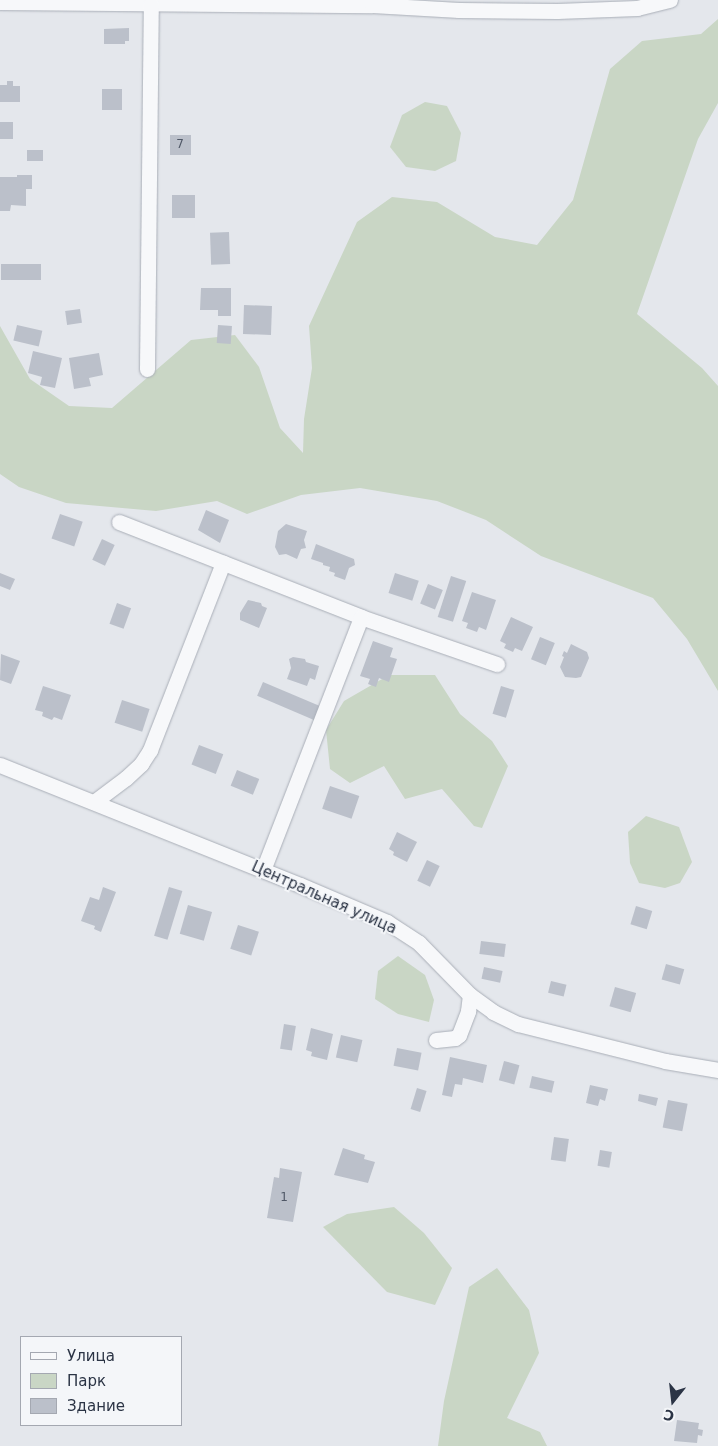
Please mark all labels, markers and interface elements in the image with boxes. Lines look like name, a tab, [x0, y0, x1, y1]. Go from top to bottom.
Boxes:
house number: 7	[176, 138, 184, 152]
street label: Центральная улица	[249, 858, 399, 938]
house number: 1	[280, 1191, 288, 1205]
legend	[20, 1336, 182, 1426]
text: Улица	[67, 1347, 115, 1365]
text: Парк	[67, 1372, 106, 1390]
north arrow	[648, 1376, 698, 1426]
text: Здание	[67, 1397, 125, 1415]
text: С	[662, 1406, 676, 1425]

